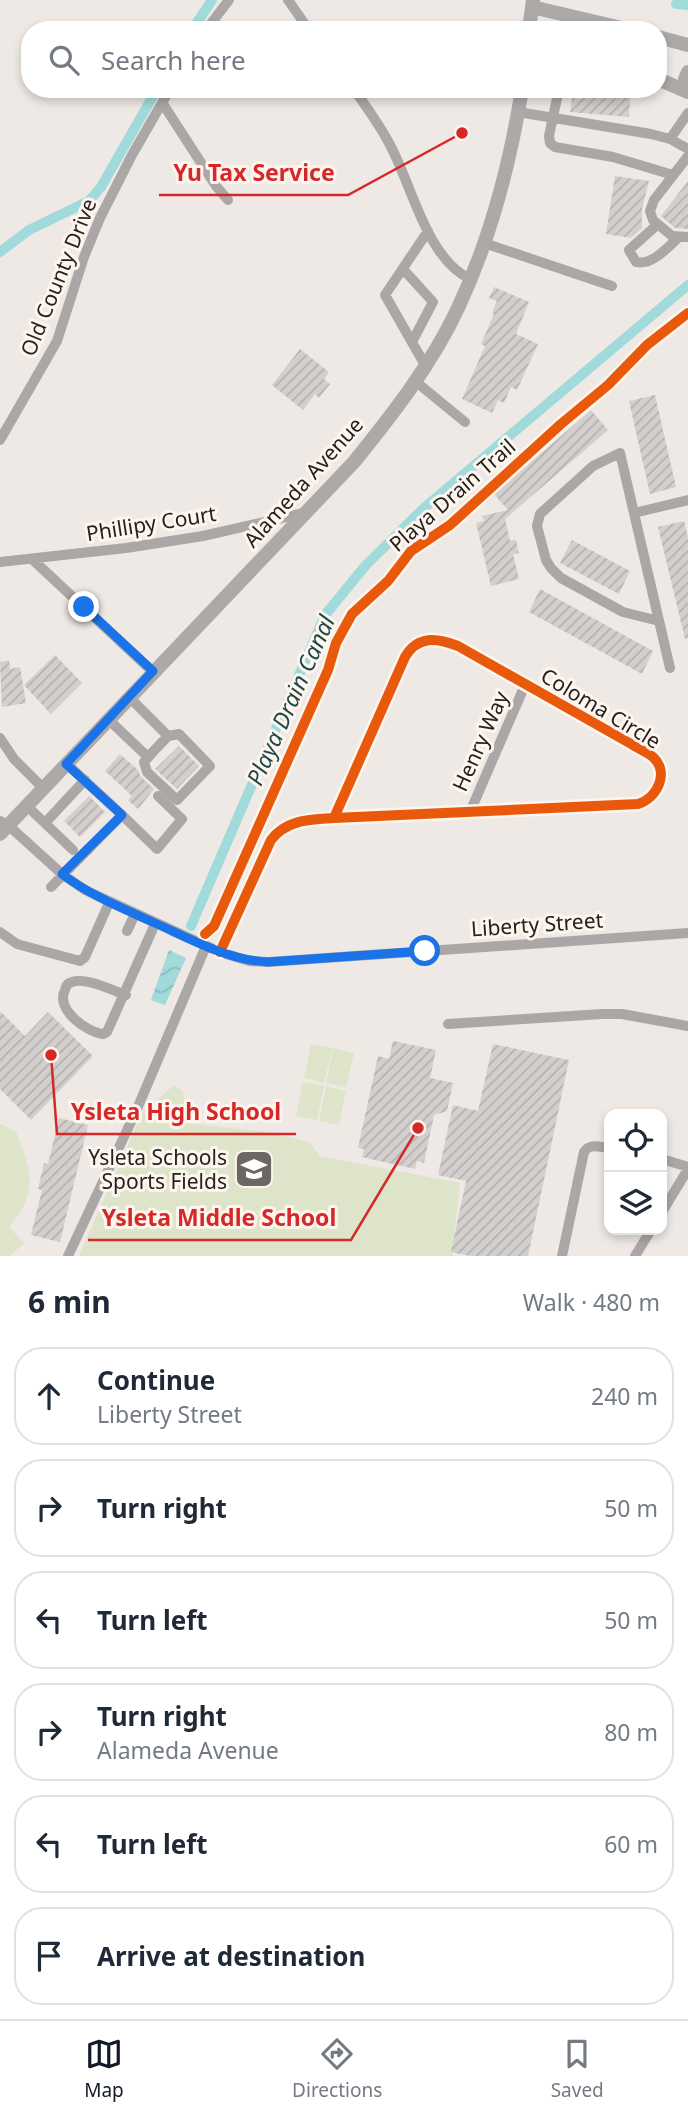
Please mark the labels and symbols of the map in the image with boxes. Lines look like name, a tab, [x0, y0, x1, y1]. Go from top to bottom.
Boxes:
callout: Yu Tax Service	[159, 151, 348, 195]
text: Yu Tax Service	[173, 156, 335, 188]
street label: Old County Drive	[14, 194, 102, 360]
street label: Alameda Avenue	[237, 411, 369, 553]
street label: Playa Drain Trail	[383, 432, 521, 558]
street label: Phillipy Court	[84, 499, 218, 547]
route end	[68, 591, 99, 622]
water label: Playa Drain Canal	[238, 609, 342, 790]
street label: Coloma Circle	[536, 661, 666, 755]
street label: Henry Way	[445, 686, 515, 795]
street label: Liberty Street	[470, 905, 604, 943]
route start	[409, 935, 440, 966]
callout: Ysleta High School	[57, 1090, 296, 1134]
text: Ysleta High School	[71, 1095, 281, 1127]
place label: Ysleta Schools Sports Fields	[88, 1143, 227, 1195]
school or university icon: Ysleta Schools Sports Fields	[233, 1148, 275, 1190]
callout: Ysleta Middle School	[88, 1196, 351, 1240]
text: Ysleta Middle School	[102, 1201, 336, 1233]

